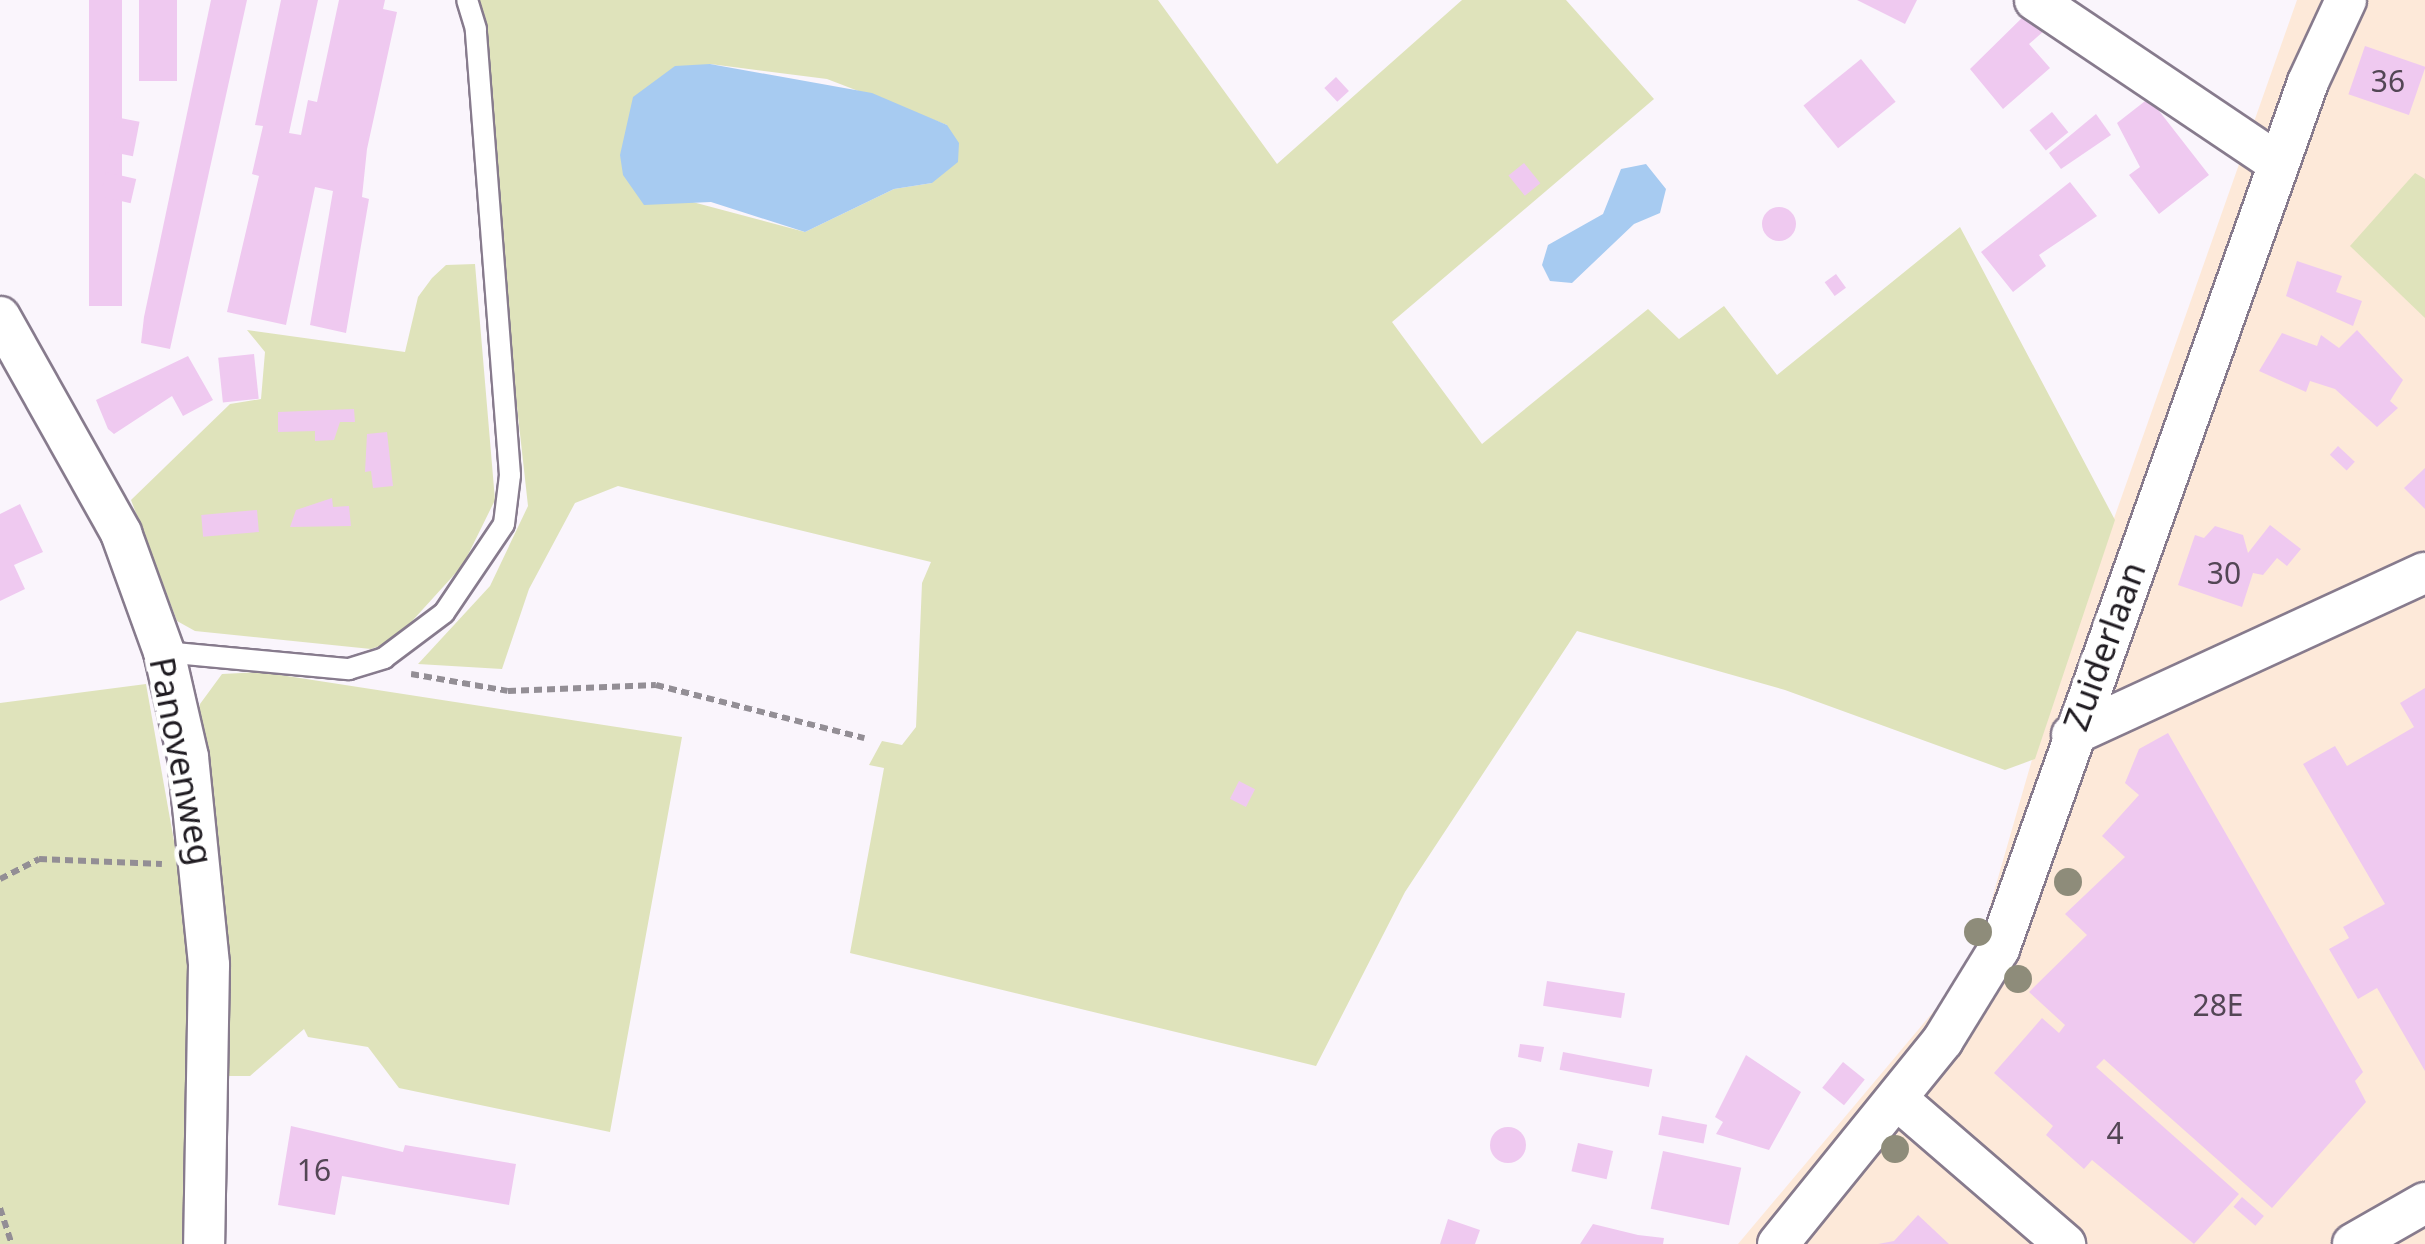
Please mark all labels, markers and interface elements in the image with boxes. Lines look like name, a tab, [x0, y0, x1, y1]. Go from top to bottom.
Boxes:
house number: 36	[2371, 63, 2405, 99]
house number: 30	[2207, 555, 2241, 591]
street label: Zuiderlaan	[2054, 556, 2154, 736]
street label: Panovenweg	[141, 654, 223, 868]
house number: 28E	[2193, 987, 2243, 1023]
house number: 4	[2106, 1115, 2124, 1151]
house number: 16	[297, 1152, 331, 1188]

